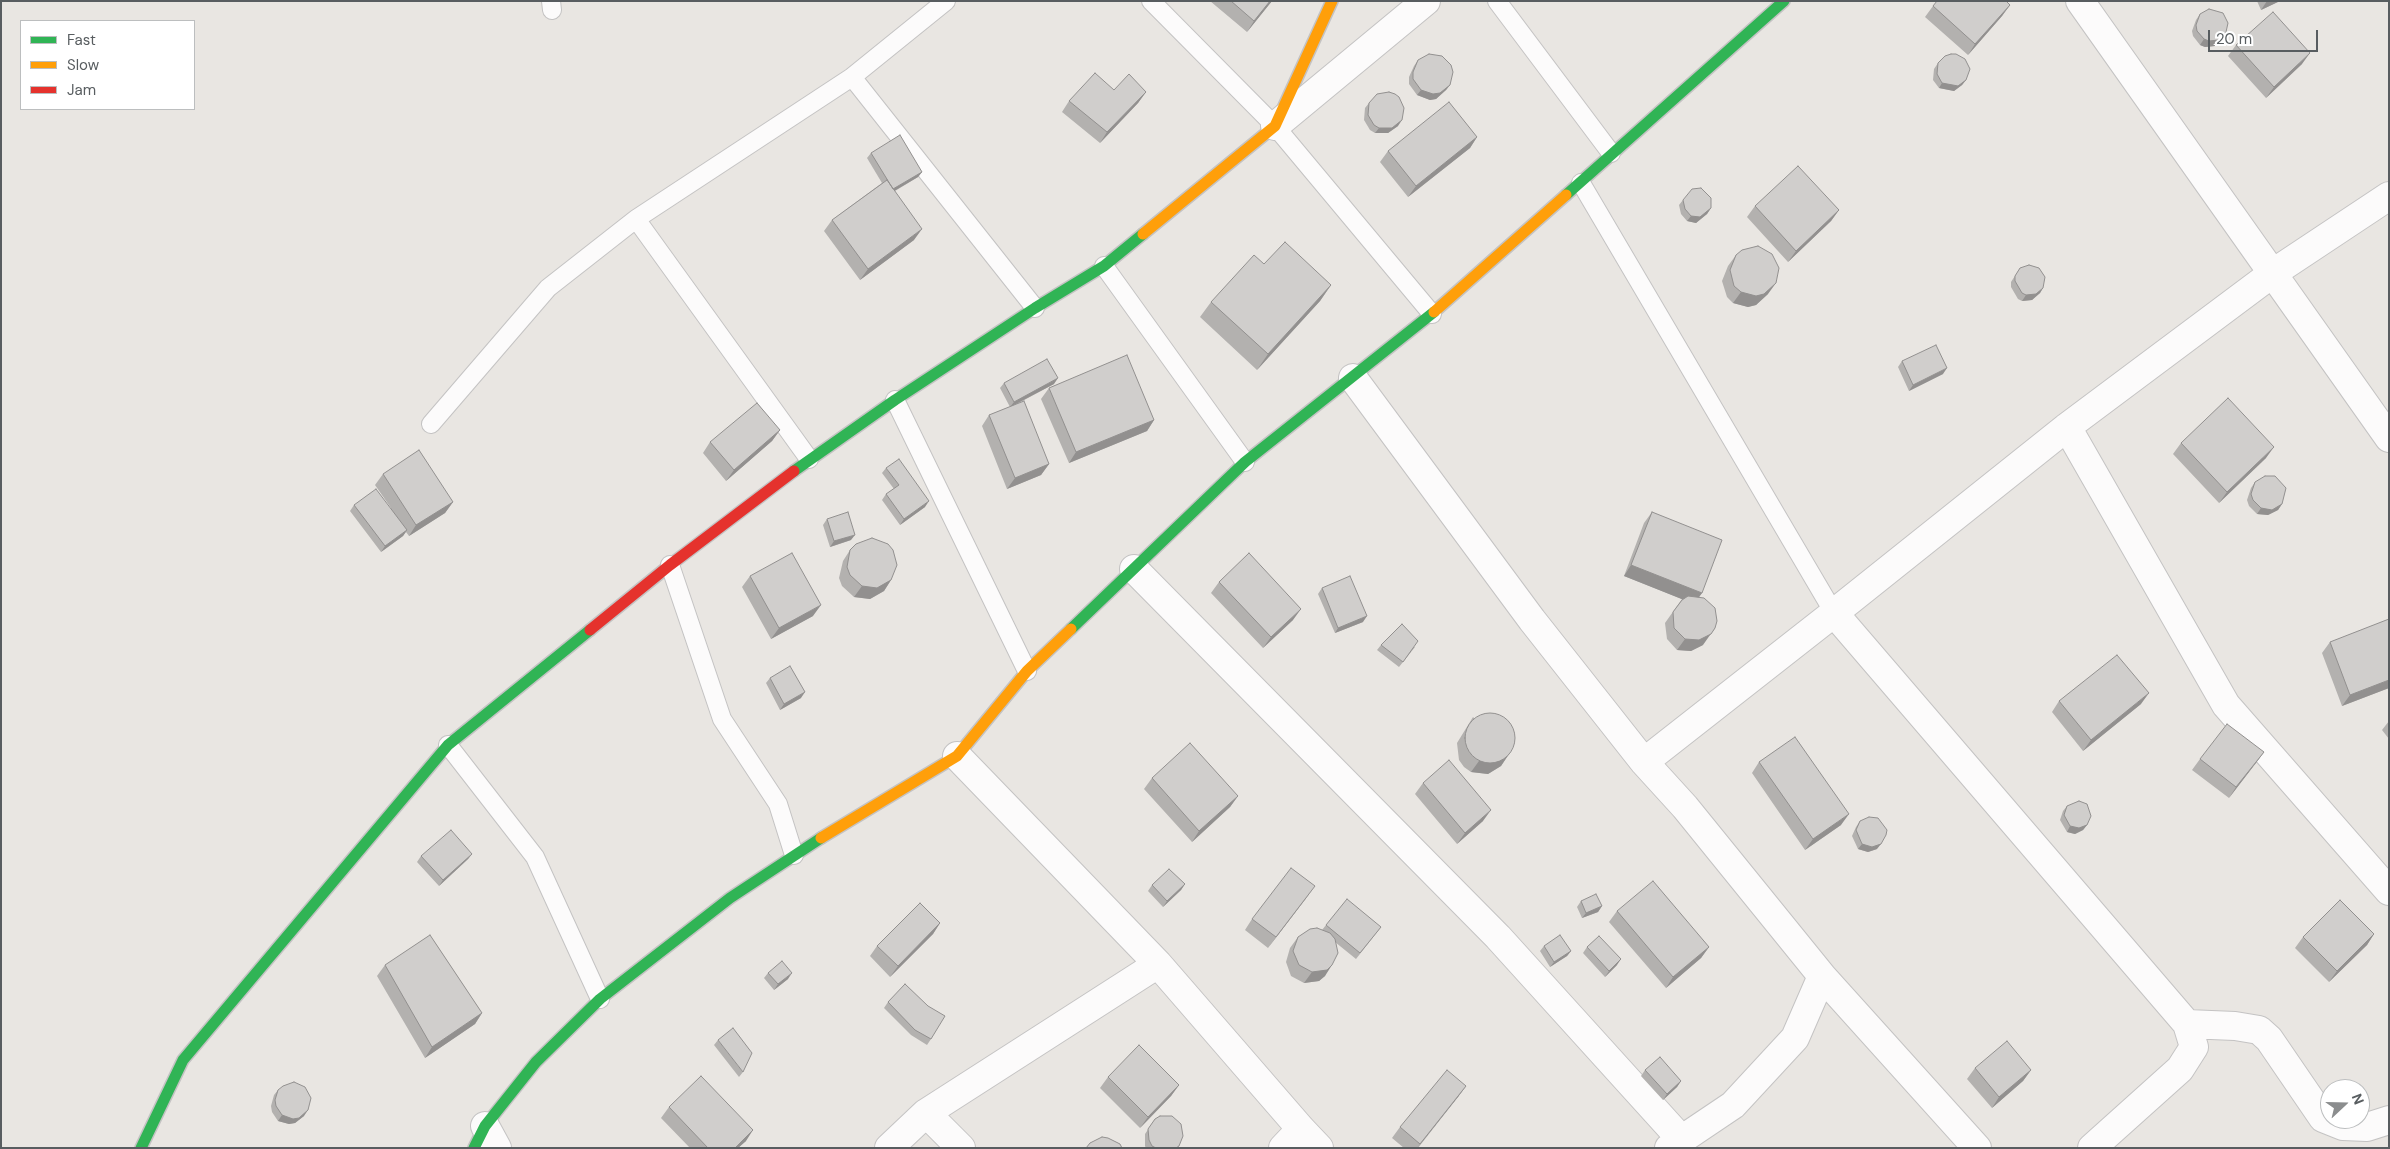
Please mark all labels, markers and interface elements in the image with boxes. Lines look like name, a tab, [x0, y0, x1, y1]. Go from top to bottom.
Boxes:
legend	[20, 20, 195, 110]
scale bar	[2210, 20, 2320, 52]
text: 20 m	[2216, 29, 2252, 49]
text: Fast	[67, 30, 96, 50]
text: Slow	[67, 55, 99, 75]
text: Jam	[67, 80, 96, 100]
north arrow	[2320, 1079, 2370, 1129]
text: N	[2348, 1091, 2368, 1107]

